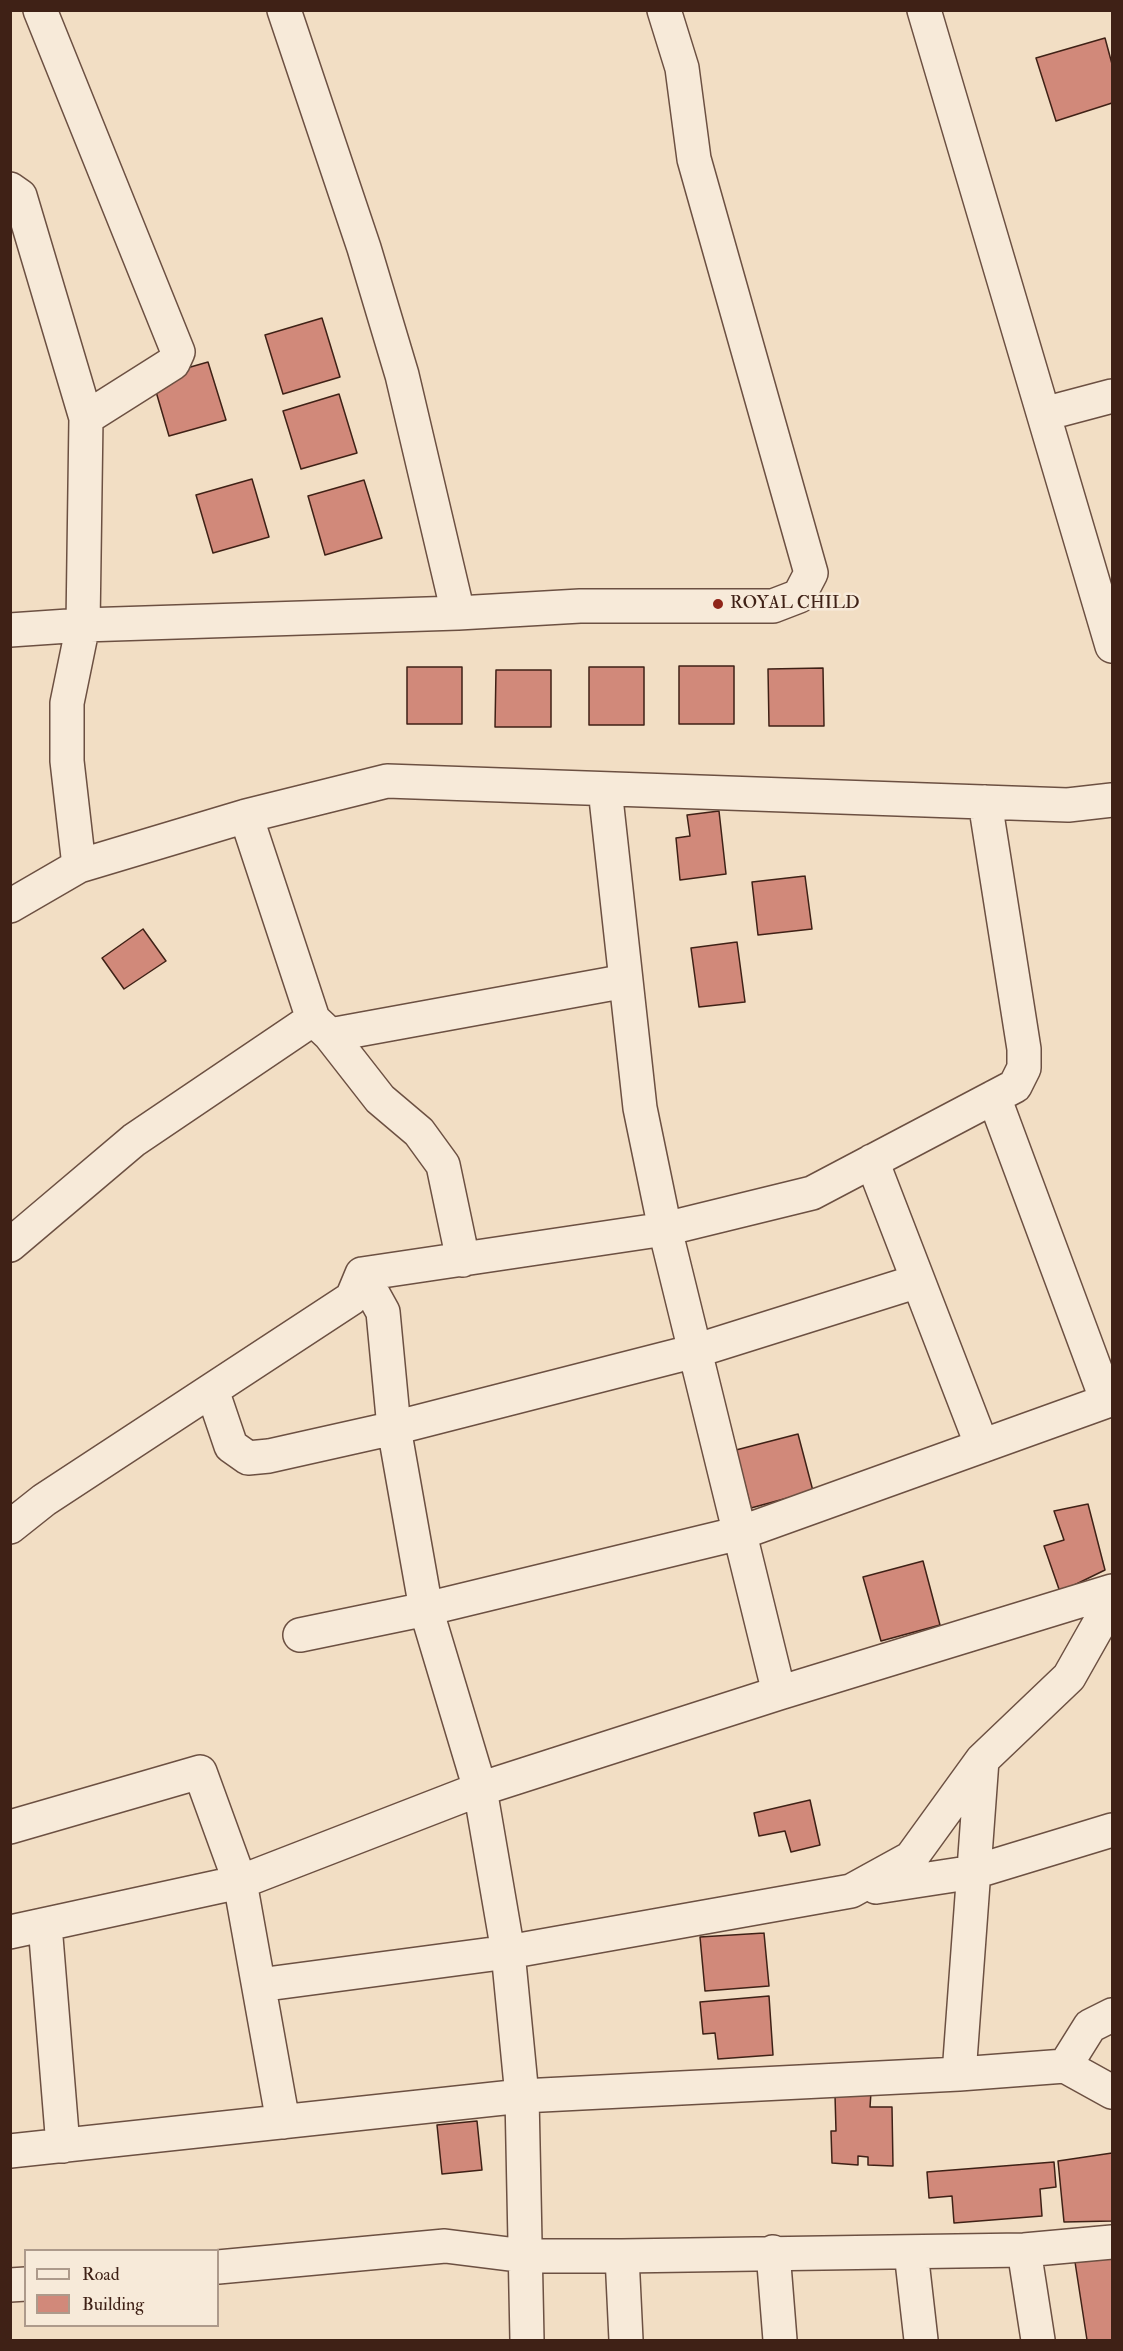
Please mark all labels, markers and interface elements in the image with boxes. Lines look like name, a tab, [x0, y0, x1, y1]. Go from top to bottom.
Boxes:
place label: ROYAL CHILD	[730, 593, 860, 615]
marker: ROYAL CHILD	[711, 597, 725, 611]
legend	[24, 2249, 219, 2327]
text: Road	[82, 2263, 120, 2286]
text: Building	[82, 2293, 144, 2316]

